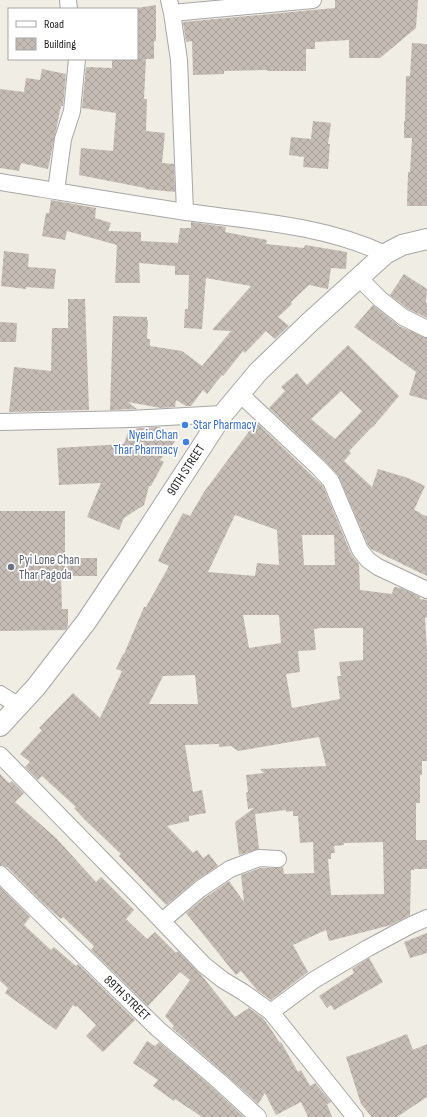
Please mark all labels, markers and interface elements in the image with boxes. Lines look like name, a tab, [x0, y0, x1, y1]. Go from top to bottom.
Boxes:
legend	[8, 8, 138, 60]
text: Road	[44, 17, 64, 32]
text: Building	[44, 37, 76, 52]
place label: Star Pharmacy	[193, 417, 257, 433]
marker: Star Pharmacy	[180, 420, 190, 430]
place label: Nyein Chan Thar Pharmacy	[113, 427, 178, 458]
marker: Nyein Chan Thar Pharmacy	[181, 437, 191, 447]
street label: 90TH STREET	[164, 441, 208, 499]
place label: Pyi Lone Chan Thar Pagoda	[19, 552, 80, 583]
marker: Pyi Lone Chan Thar Pagoda	[6, 562, 16, 572]
street label: 89TH STREET	[101, 972, 153, 1024]

